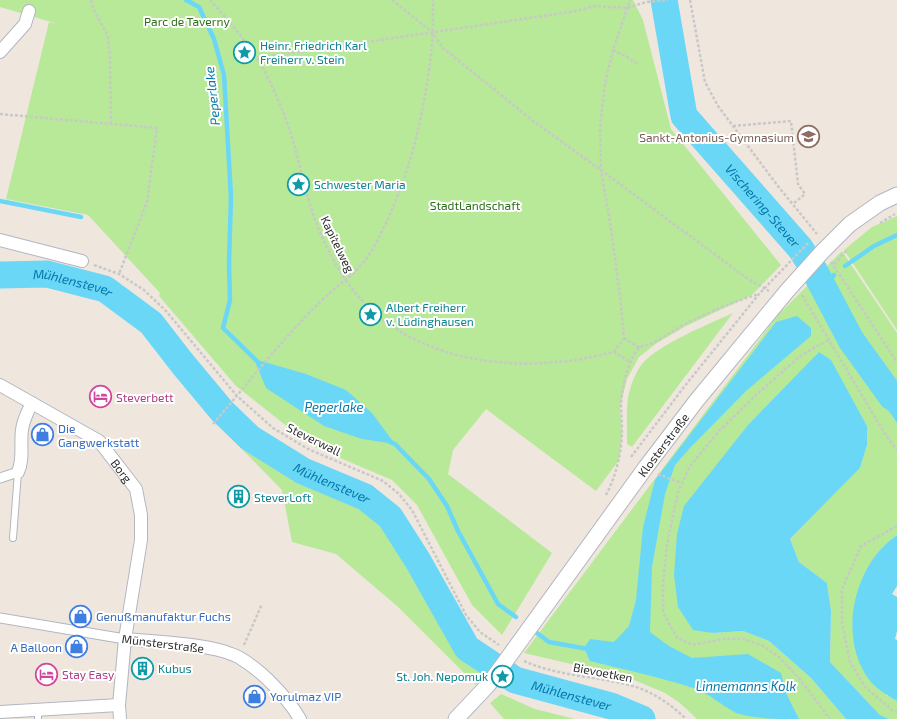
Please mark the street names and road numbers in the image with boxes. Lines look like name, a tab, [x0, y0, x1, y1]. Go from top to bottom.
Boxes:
street label: Kapitelweg	[318, 214, 358, 275]
street label: Klosterstraße	[634, 410, 692, 479]
street label: Steverwall	[285, 420, 344, 458]
street label: Borg	[108, 456, 135, 485]
street label: Münsterstraße	[121, 631, 205, 655]
street label: Bievoetken	[572, 659, 634, 685]

